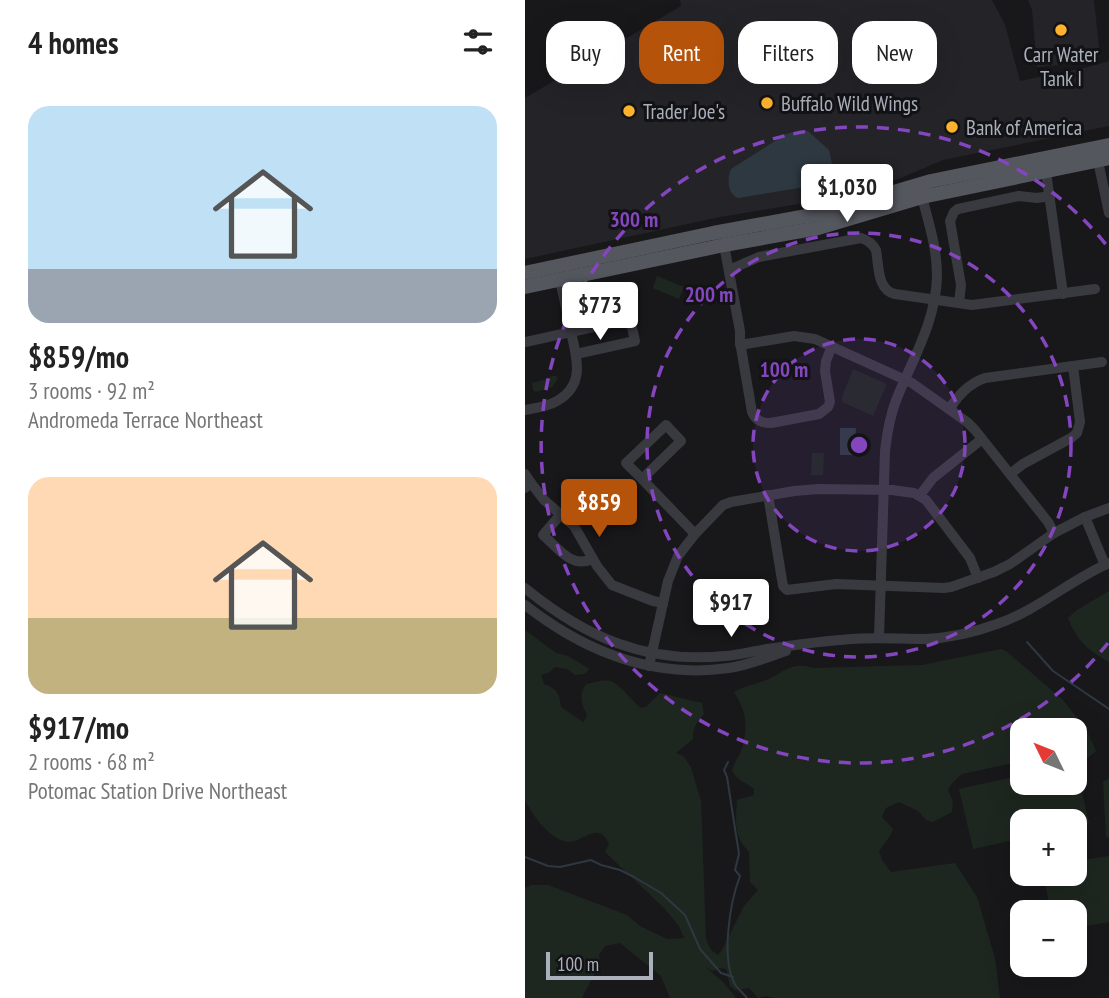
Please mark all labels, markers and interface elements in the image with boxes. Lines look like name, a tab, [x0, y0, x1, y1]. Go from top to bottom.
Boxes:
chip: Buy	[546, 21, 625, 84]
chip: Rent	[639, 21, 724, 84]
chip: Filters	[738, 21, 838, 84]
chip: New	[852, 21, 937, 84]
marker: Carr Water Tank I	[1053, 22, 1069, 38]
text: 4 homes	[28, 23, 119, 62]
icon: filters	[459, 23, 497, 61]
place label: Carr Water Tank I	[1023, 41, 1099, 92]
place label: Buffalo Wild Wings	[781, 90, 918, 117]
marker: Buffalo Wild Wings	[759, 95, 775, 111]
place label: Trader Joe's	[643, 98, 725, 125]
marker: Trader Joe's	[621, 103, 637, 119]
place label: Bank of America	[966, 114, 1082, 141]
marker: Bank of America	[944, 119, 960, 135]
icon: home	[200, 151, 326, 277]
pin: $1,030	[790, 164, 904, 224]
text: $1,030	[817, 172, 877, 201]
text: 300 m	[610, 206, 658, 233]
text: 200 m	[685, 281, 733, 308]
pin: $773	[559, 282, 641, 342]
text: $773	[578, 290, 622, 319]
text: $859/mo	[28, 337, 129, 376]
text: 100 m	[760, 356, 808, 383]
text: 3 rooms · 92 m²	[28, 376, 155, 405]
text: Andromeda Terrace Northeast	[28, 405, 263, 434]
centre of rings	[847, 433, 871, 457]
pin: $859	[558, 480, 640, 539]
text: $859	[577, 487, 621, 516]
icon: home	[200, 522, 326, 648]
pin: $917	[690, 580, 772, 639]
text: $917	[709, 587, 753, 616]
text: $917/mo	[28, 708, 129, 747]
north arrow	[1010, 718, 1087, 794]
map controls	[1010, 718, 1087, 977]
text: 2 rooms · 68 m²	[28, 747, 155, 776]
text: Potomac Station Drive Northeast	[28, 776, 287, 805]
button: +	[1010, 809, 1087, 886]
button: −	[1010, 900, 1087, 977]
scale bar	[546, 949, 653, 981]
text: 100 m	[557, 952, 599, 976]

